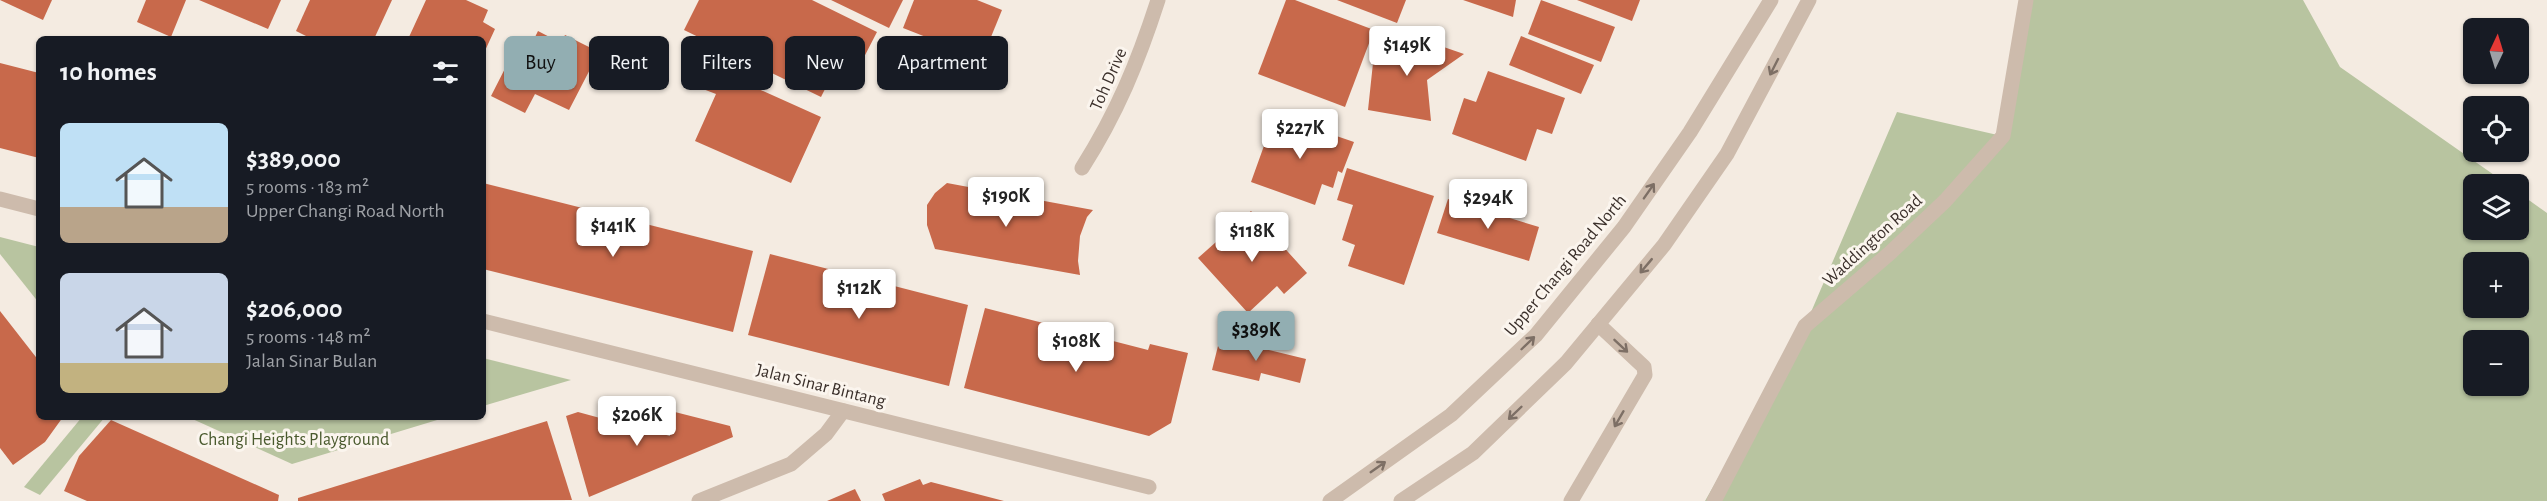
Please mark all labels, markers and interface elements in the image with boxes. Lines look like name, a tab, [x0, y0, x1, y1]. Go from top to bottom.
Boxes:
north arrow	[2463, 18, 2529, 84]
map controls	[2463, 18, 2529, 396]
pin: $149K	[1365, 26, 1449, 77]
text: $149K	[1383, 35, 1431, 55]
chip: Buy	[504, 36, 577, 90]
chip: Rent	[589, 36, 669, 90]
chip: Filters	[681, 36, 773, 90]
chip: New	[785, 36, 865, 90]
chip: Apartment	[877, 36, 1008, 90]
street label: Toh Drive	[1087, 45, 1131, 113]
icon: filters	[429, 56, 462, 89]
one-way arrow	[1768, 58, 1780, 75]
text: 10 homes	[60, 59, 157, 85]
button: locate	[2463, 96, 2529, 162]
pin: $227K	[1258, 109, 1342, 160]
text: $227K	[1276, 118, 1324, 138]
text: $389,000	[246, 146, 341, 172]
icon: home	[108, 147, 180, 219]
button: layers	[2463, 174, 2529, 240]
text: 5 rooms · 183 m²	[246, 177, 369, 197]
pin: $190K	[964, 177, 1048, 228]
pin: $294K	[1446, 179, 1530, 230]
one-way arrow	[1644, 183, 1656, 200]
text: $190K	[982, 186, 1030, 206]
text: $294K	[1463, 188, 1513, 208]
street label: Upper Changi Road North	[1501, 191, 1630, 340]
street label: Waddington Road	[1820, 192, 1926, 290]
text: Upper Changi Road North	[246, 201, 445, 221]
pin: $141K	[571, 207, 655, 258]
pin: $118K	[1210, 212, 1294, 263]
text: $141K	[590, 216, 636, 236]
text: $118K	[1230, 221, 1274, 241]
button: +	[2463, 252, 2529, 318]
one-way arrow	[1640, 258, 1653, 274]
pin: $112K	[817, 269, 901, 320]
text: $112K	[837, 278, 881, 298]
text: $206,000	[246, 296, 343, 322]
icon: home	[108, 297, 180, 369]
pin: $389K	[1214, 311, 1298, 362]
text: $389K	[1232, 320, 1280, 340]
pin: $108K	[1034, 322, 1118, 373]
text: 5 rooms · 148 m²	[246, 327, 370, 347]
button: −	[2463, 330, 2529, 396]
text: $108K	[1052, 331, 1100, 351]
one-way arrow	[1520, 335, 1535, 350]
one-way arrow	[1613, 339, 1628, 353]
text: Jalan Sinar Bulan	[246, 351, 377, 371]
street label: Jalan Sinar Bintang	[754, 361, 888, 411]
pin: $206K	[595, 396, 679, 447]
text: $206K	[612, 405, 662, 425]
one-way arrow	[1507, 405, 1522, 420]
one-way arrow	[1613, 410, 1625, 427]
park label: Changi Heights Playground	[199, 431, 389, 449]
one-way arrow	[1369, 461, 1386, 473]

